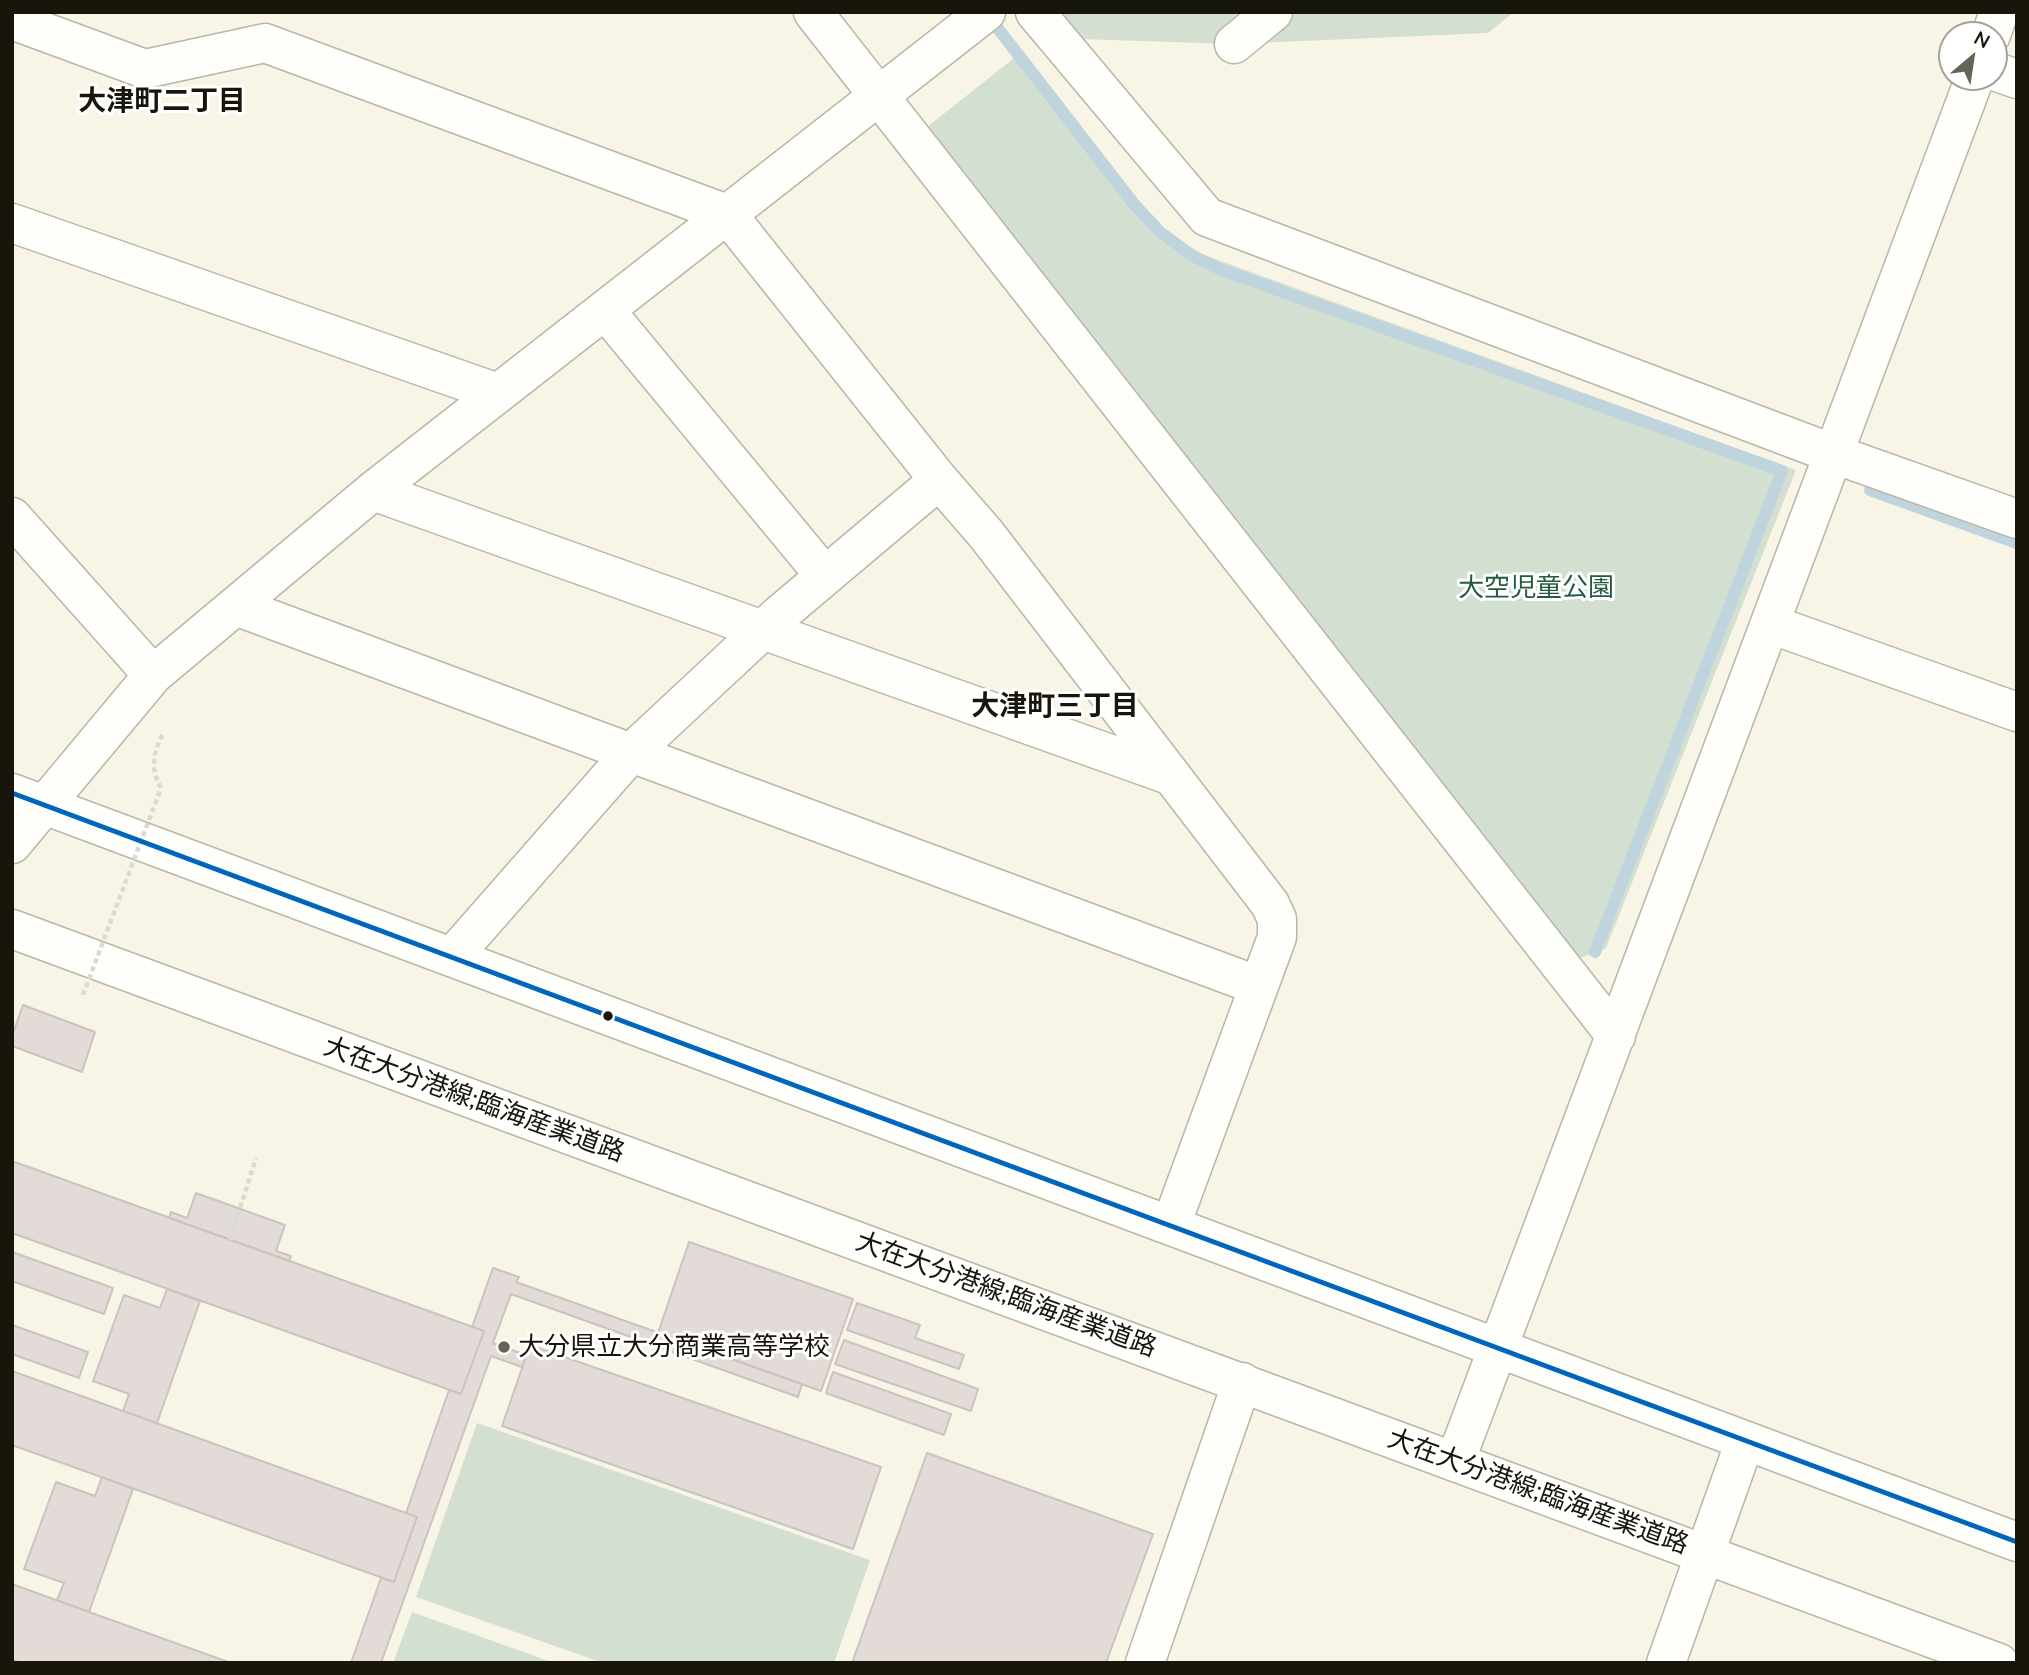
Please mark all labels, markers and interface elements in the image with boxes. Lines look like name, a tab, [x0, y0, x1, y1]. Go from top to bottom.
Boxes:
north arrow	[1938, 21, 2008, 91]
text: N	[1970, 25, 1994, 53]
district label: 大津町二丁目	[78, 85, 246, 119]
park label: 大空児童公園	[1458, 572, 1614, 604]
district label: 大津町三丁目	[971, 690, 1139, 724]
unlabelled marker	[601, 1009, 615, 1023]
street label: 大在大分港線;臨海産業道路	[319, 1031, 629, 1169]
street label: 大在大分港線;臨海産業道路	[851, 1226, 1161, 1364]
place label: 大分県立大分商業高等学校	[518, 1331, 830, 1363]
marker: 大分県立大分商業高等学校	[496, 1339, 512, 1355]
street label: 大在大分港線;臨海産業道路	[1383, 1423, 1693, 1561]

